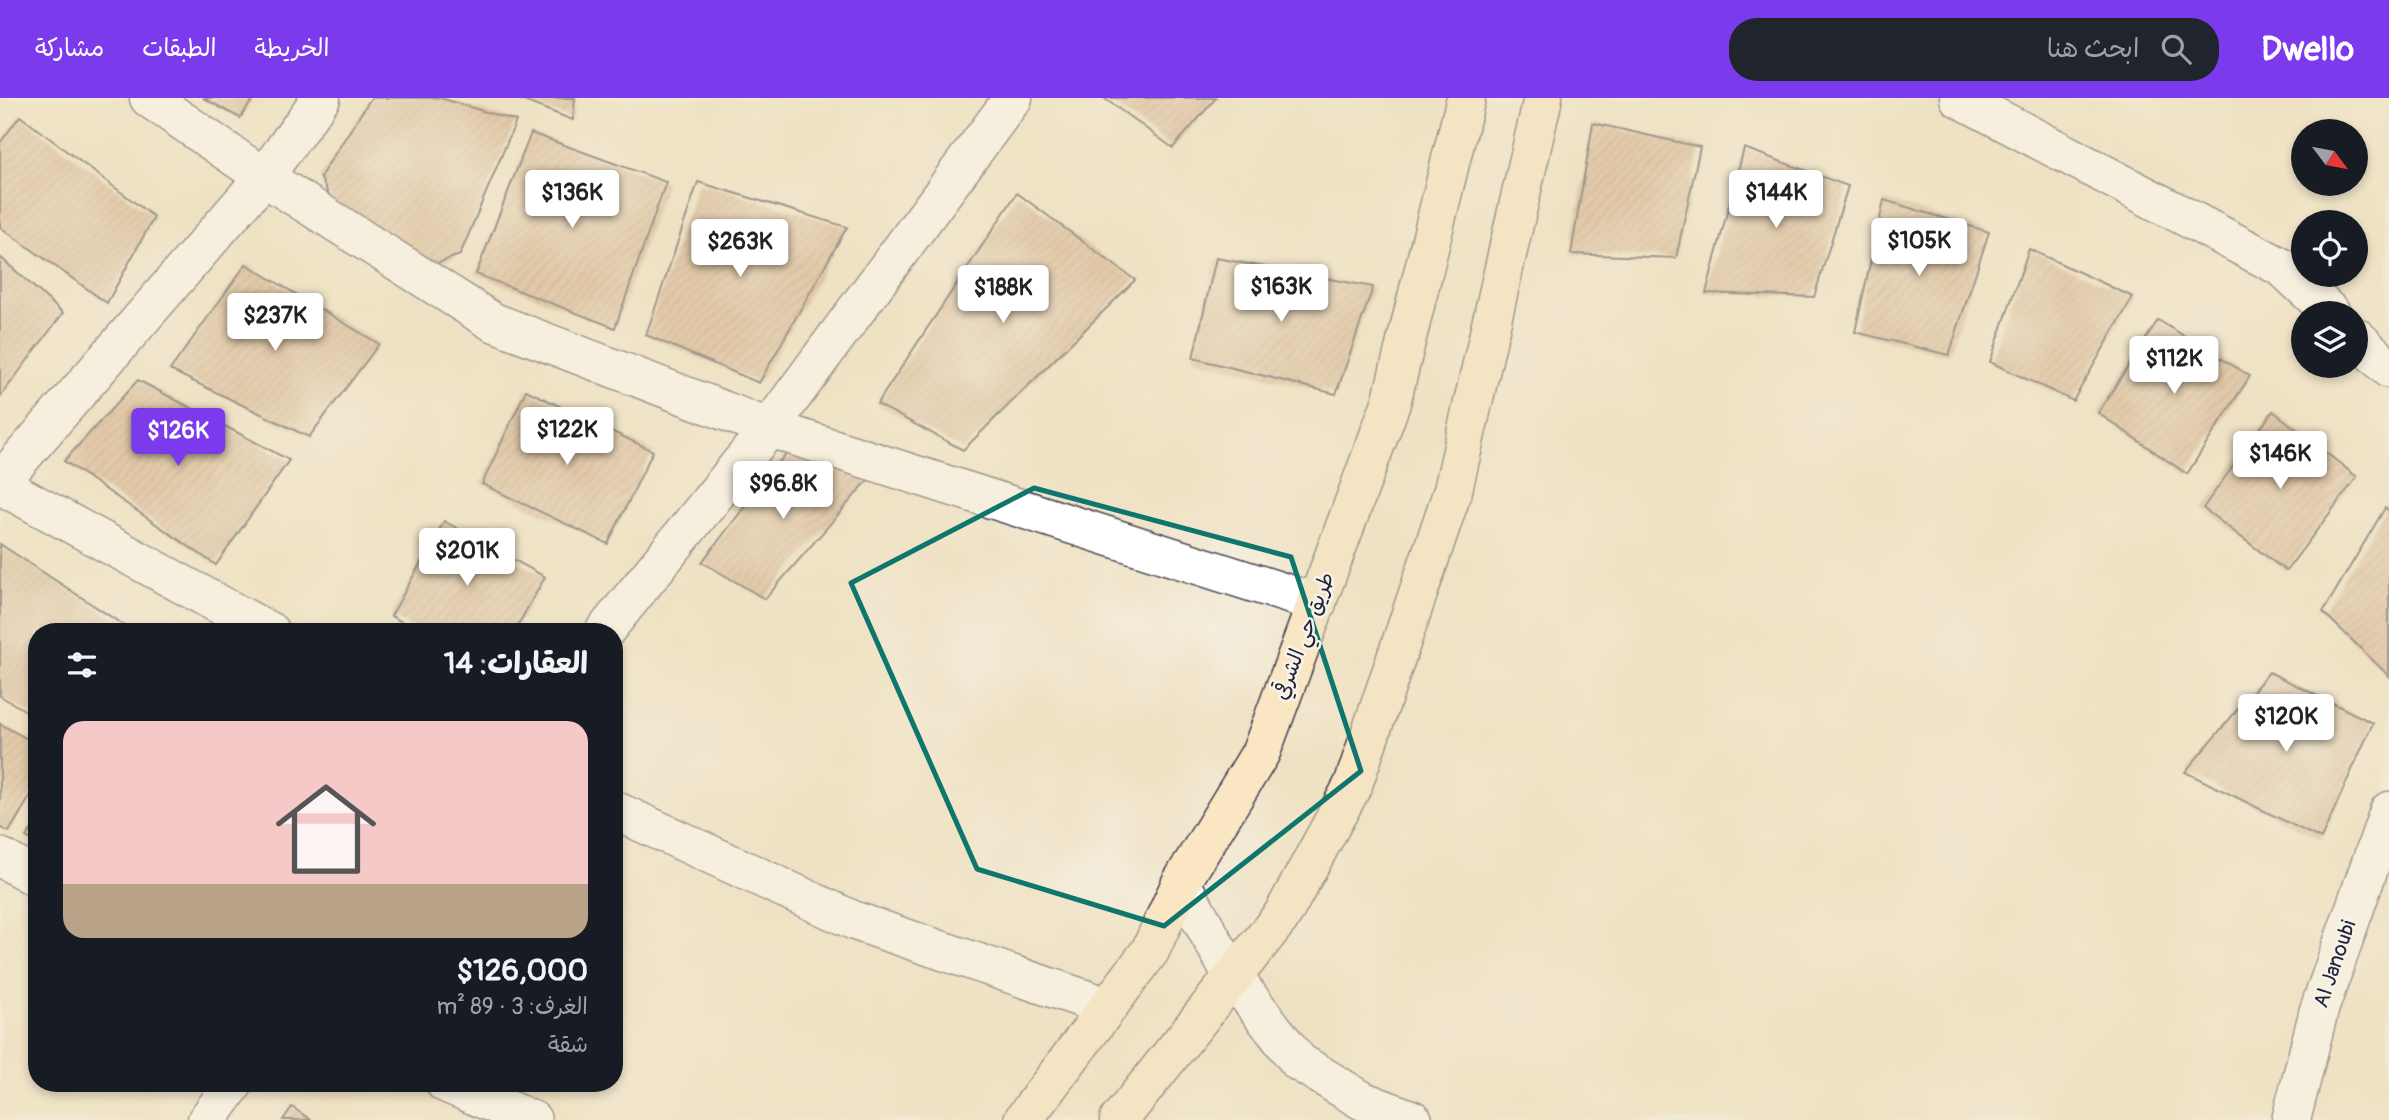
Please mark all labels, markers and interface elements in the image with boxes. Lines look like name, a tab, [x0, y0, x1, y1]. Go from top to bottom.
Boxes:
search box	[1729, 18, 2219, 81]
text: Dwello	[2261, 29, 2354, 70]
icon: search	[2157, 30, 2195, 68]
text: ابحث هنا	[2047, 33, 2139, 65]
text: مشاركة	[35, 34, 104, 63]
text: الطبقات	[142, 34, 217, 63]
text: الخريطة	[255, 34, 329, 63]
north arrow	[2291, 119, 2368, 196]
map controls	[2291, 119, 2368, 378]
pin: $136K	[523, 170, 621, 230]
pin: $144K	[1727, 170, 1825, 230]
text: $136K	[541, 178, 603, 207]
text: $144K	[1745, 178, 1807, 207]
button: locate	[2291, 210, 2368, 287]
pin: $105K	[1870, 218, 1968, 278]
pin: $263K	[691, 220, 789, 279]
text: $105K	[1887, 226, 1951, 255]
text: $263K	[707, 227, 773, 256]
pin: $163K	[1232, 264, 1330, 324]
pin: $188K	[954, 266, 1052, 325]
text: $163K	[1250, 272, 1312, 301]
text: $188K	[974, 273, 1032, 302]
pin: $237K	[226, 294, 324, 353]
text: $237K	[243, 301, 307, 330]
button: layers	[2291, 301, 2368, 378]
pin: $112K	[2125, 336, 2223, 396]
text: $112K	[2145, 344, 2203, 373]
pin: $126K	[129, 408, 227, 468]
pin: $122K	[518, 408, 616, 467]
text: $122K	[536, 415, 598, 444]
text: $126K	[147, 416, 209, 445]
pin: $146K	[2231, 432, 2329, 491]
text: $146K	[2249, 439, 2311, 468]
pin: $96.8K	[726, 462, 840, 521]
text: $96.8K	[749, 469, 817, 498]
pin: $201K	[418, 528, 516, 588]
text: $201K	[435, 536, 499, 565]
street label: طريق حي الشرقي	[1267, 568, 1345, 705]
text: العقارات: 14	[444, 645, 588, 682]
icon: filters	[63, 646, 101, 684]
pin: $120K	[2237, 694, 2335, 754]
text: $120K	[2254, 702, 2318, 731]
icon: home	[263, 766, 389, 892]
street label: Al Janoubi	[2307, 917, 2363, 1011]
text: $126,000	[457, 952, 588, 989]
text: الغرف: 3 · 89 m²	[437, 992, 588, 1021]
text: شقة	[548, 1030, 588, 1059]

